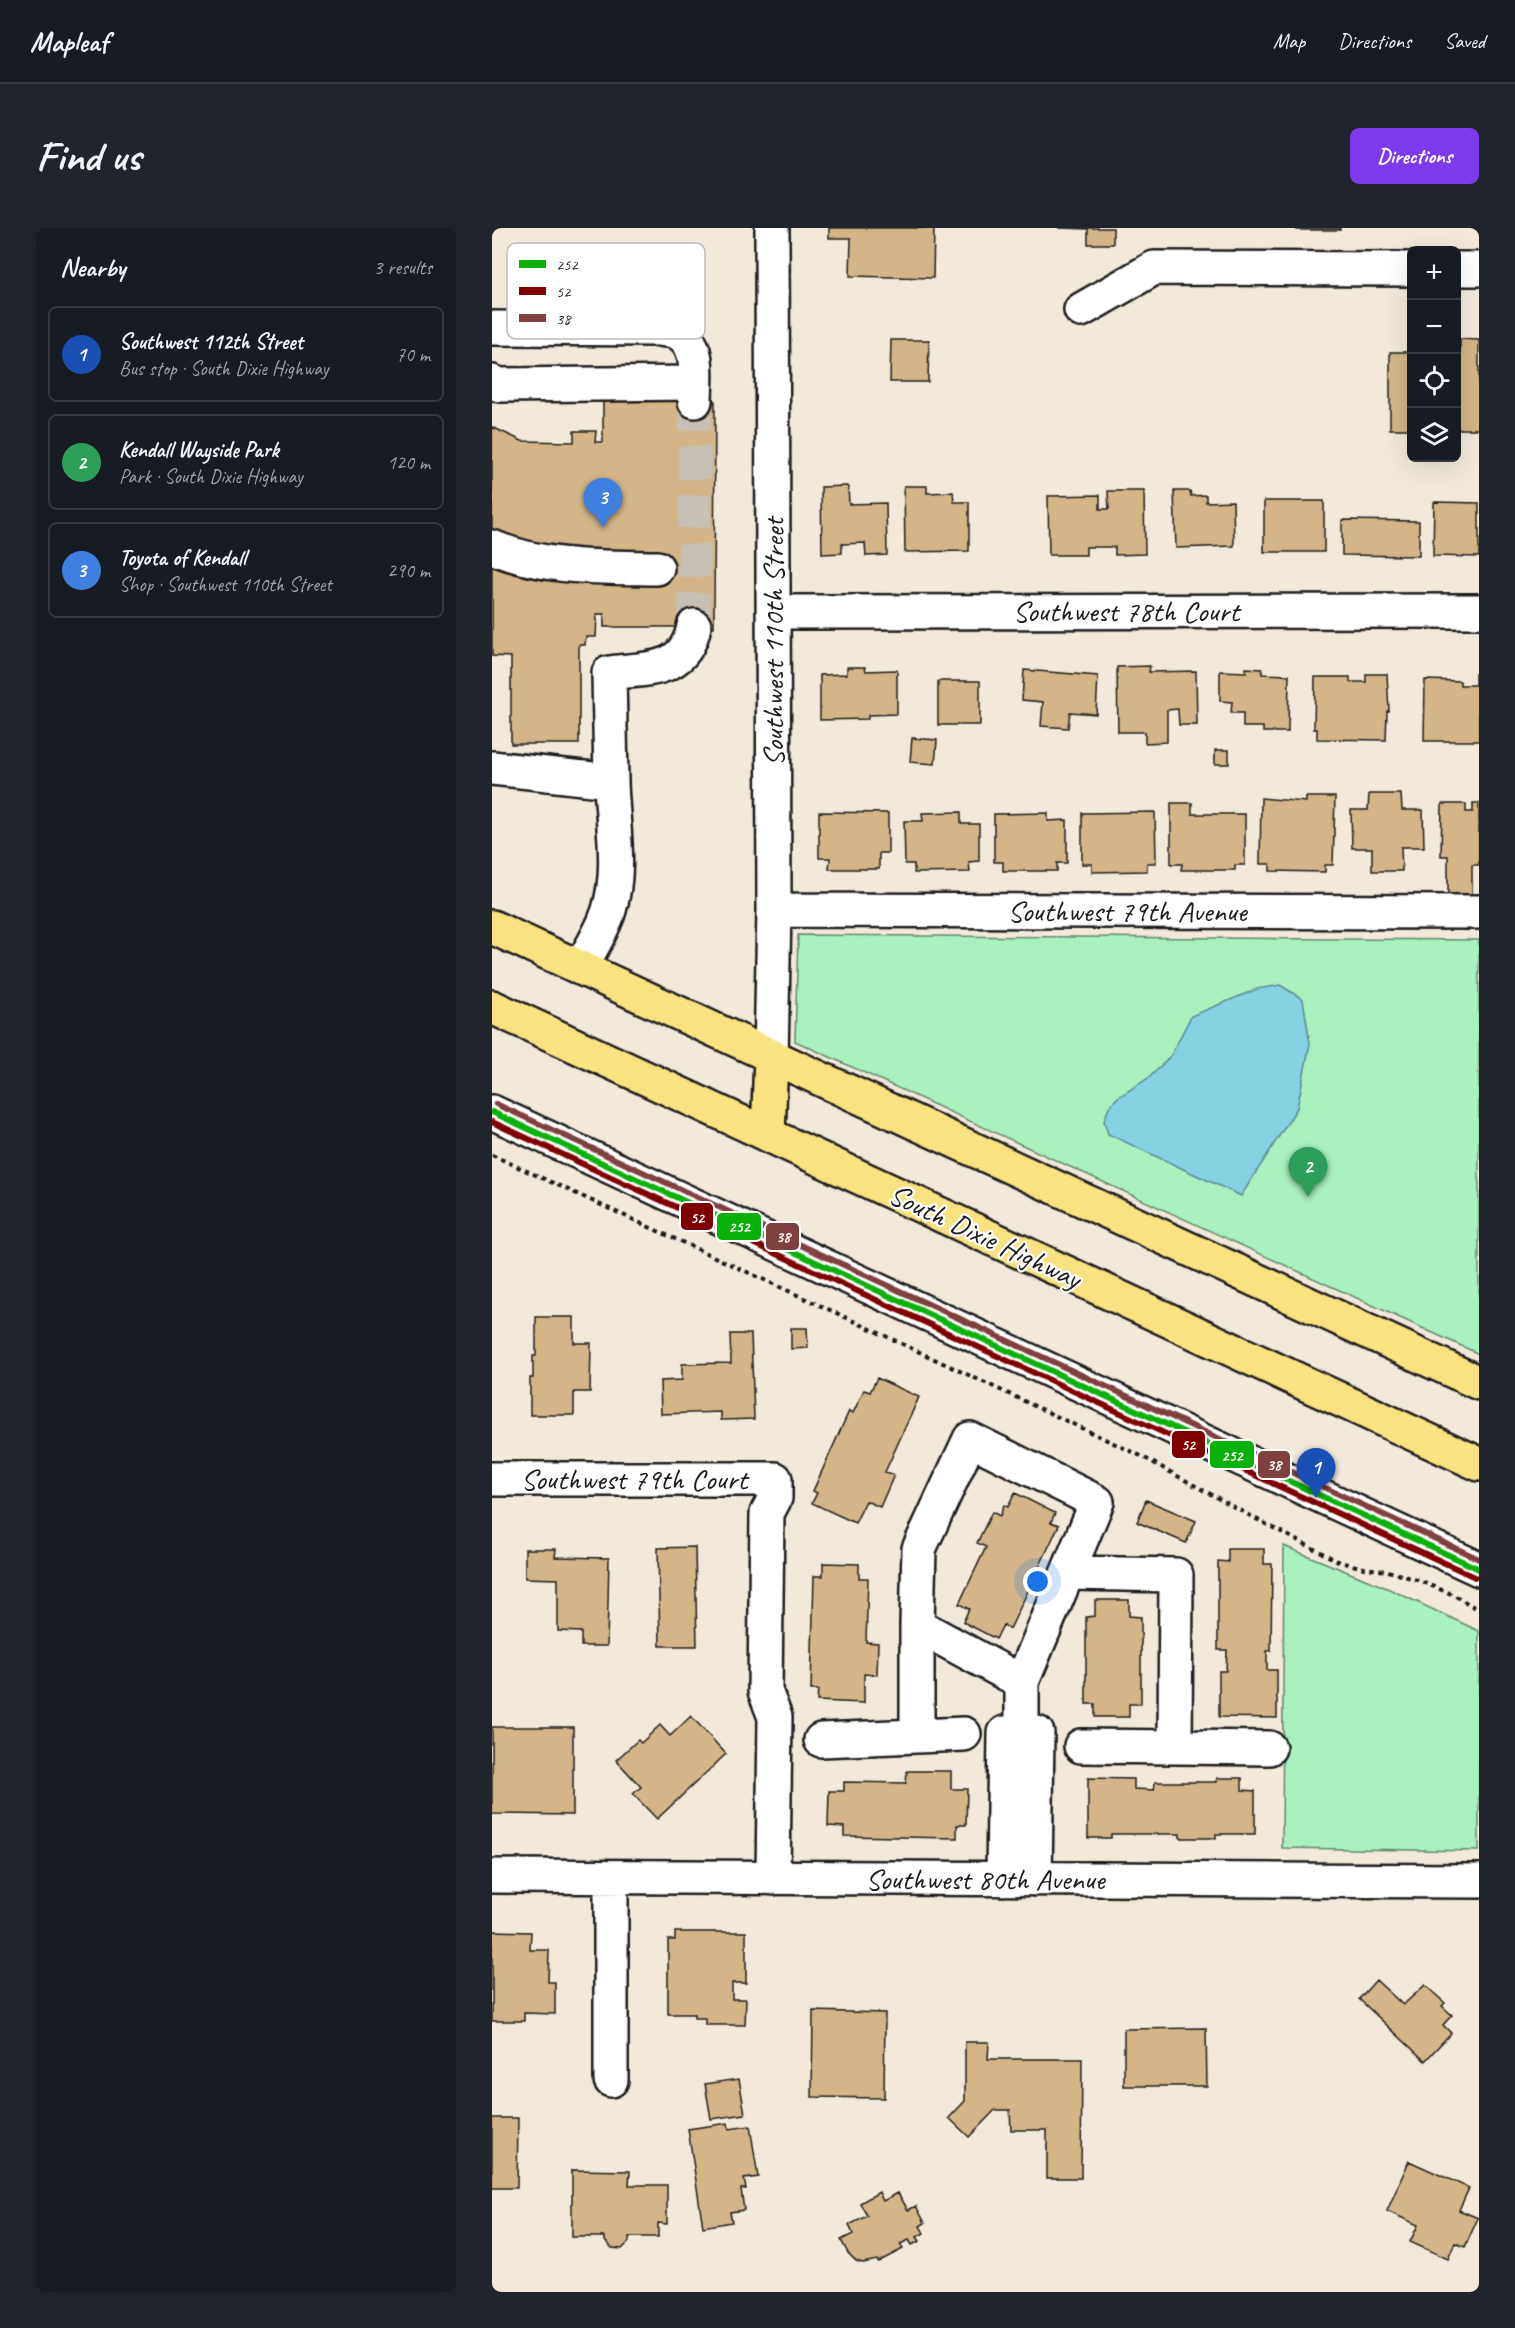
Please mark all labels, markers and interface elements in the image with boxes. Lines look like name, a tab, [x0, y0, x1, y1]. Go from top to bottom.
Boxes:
text: Mapleaf	[30, 24, 108, 59]
text: Map	[1273, 28, 1305, 54]
text: Directions	[1338, 28, 1411, 54]
text: Saved	[1444, 28, 1485, 54]
button: Directions	[1350, 128, 1479, 184]
text: Find us	[36, 130, 141, 183]
legend	[507, 243, 705, 339]
map controls	[1407, 246, 1461, 462]
button: +	[1407, 246, 1461, 300]
text: Nearby	[60, 251, 125, 284]
text: 3 results	[373, 255, 432, 280]
text: 252	[556, 255, 579, 275]
text: 52	[556, 282, 572, 302]
button: −	[1407, 300, 1461, 354]
text: 38	[556, 309, 572, 329]
text: Southwest 112th Street	[119, 328, 303, 356]
text: 1	[77, 342, 86, 367]
text: 70 m	[396, 342, 430, 367]
button: locate	[1407, 354, 1461, 408]
text: Bus stop · South Dixie Highway	[119, 356, 328, 381]
button: layers	[1407, 408, 1461, 462]
text: Kendall Wayside Park	[119, 436, 279, 464]
text: 2	[77, 450, 86, 475]
text: 120 m	[387, 450, 430, 475]
text: Park · South Dixie Highway	[119, 464, 303, 489]
pin: 3	[584, 478, 622, 528]
street label: Southwest 110th Street	[754, 515, 792, 766]
text: Toyota of Kendall	[119, 544, 246, 572]
text: 3	[77, 558, 86, 583]
text: 290 m	[387, 558, 430, 583]
text: Shop · Southwest 110th Street	[119, 572, 332, 597]
street label: Southwest 78th Court	[1013, 592, 1242, 630]
street label: Southwest 79th Avenue	[1007, 892, 1249, 930]
pin: 2	[1288, 1148, 1328, 1197]
street label: South Dixie Highway	[883, 1175, 1090, 1298]
line badge: 52	[680, 1202, 714, 1231]
text: 52	[690, 1208, 706, 1228]
line badge: 252	[716, 1212, 762, 1241]
text: 252	[728, 1217, 751, 1237]
line badge: 38	[765, 1222, 800, 1251]
text: 38	[776, 1227, 792, 1247]
line badge: 52	[1171, 1430, 1206, 1459]
text: 52	[1181, 1435, 1197, 1455]
line badge: 252	[1209, 1440, 1255, 1469]
text: 252	[1221, 1446, 1244, 1466]
pin: 1	[1296, 1448, 1336, 1498]
line badge: 38	[1257, 1450, 1291, 1479]
text: 38	[1267, 1455, 1283, 1475]
street label: Southwest 79th Court	[521, 1460, 750, 1498]
your location	[1023, 1567, 1052, 1596]
street label: Southwest 80th Avenue	[865, 1860, 1107, 1898]

